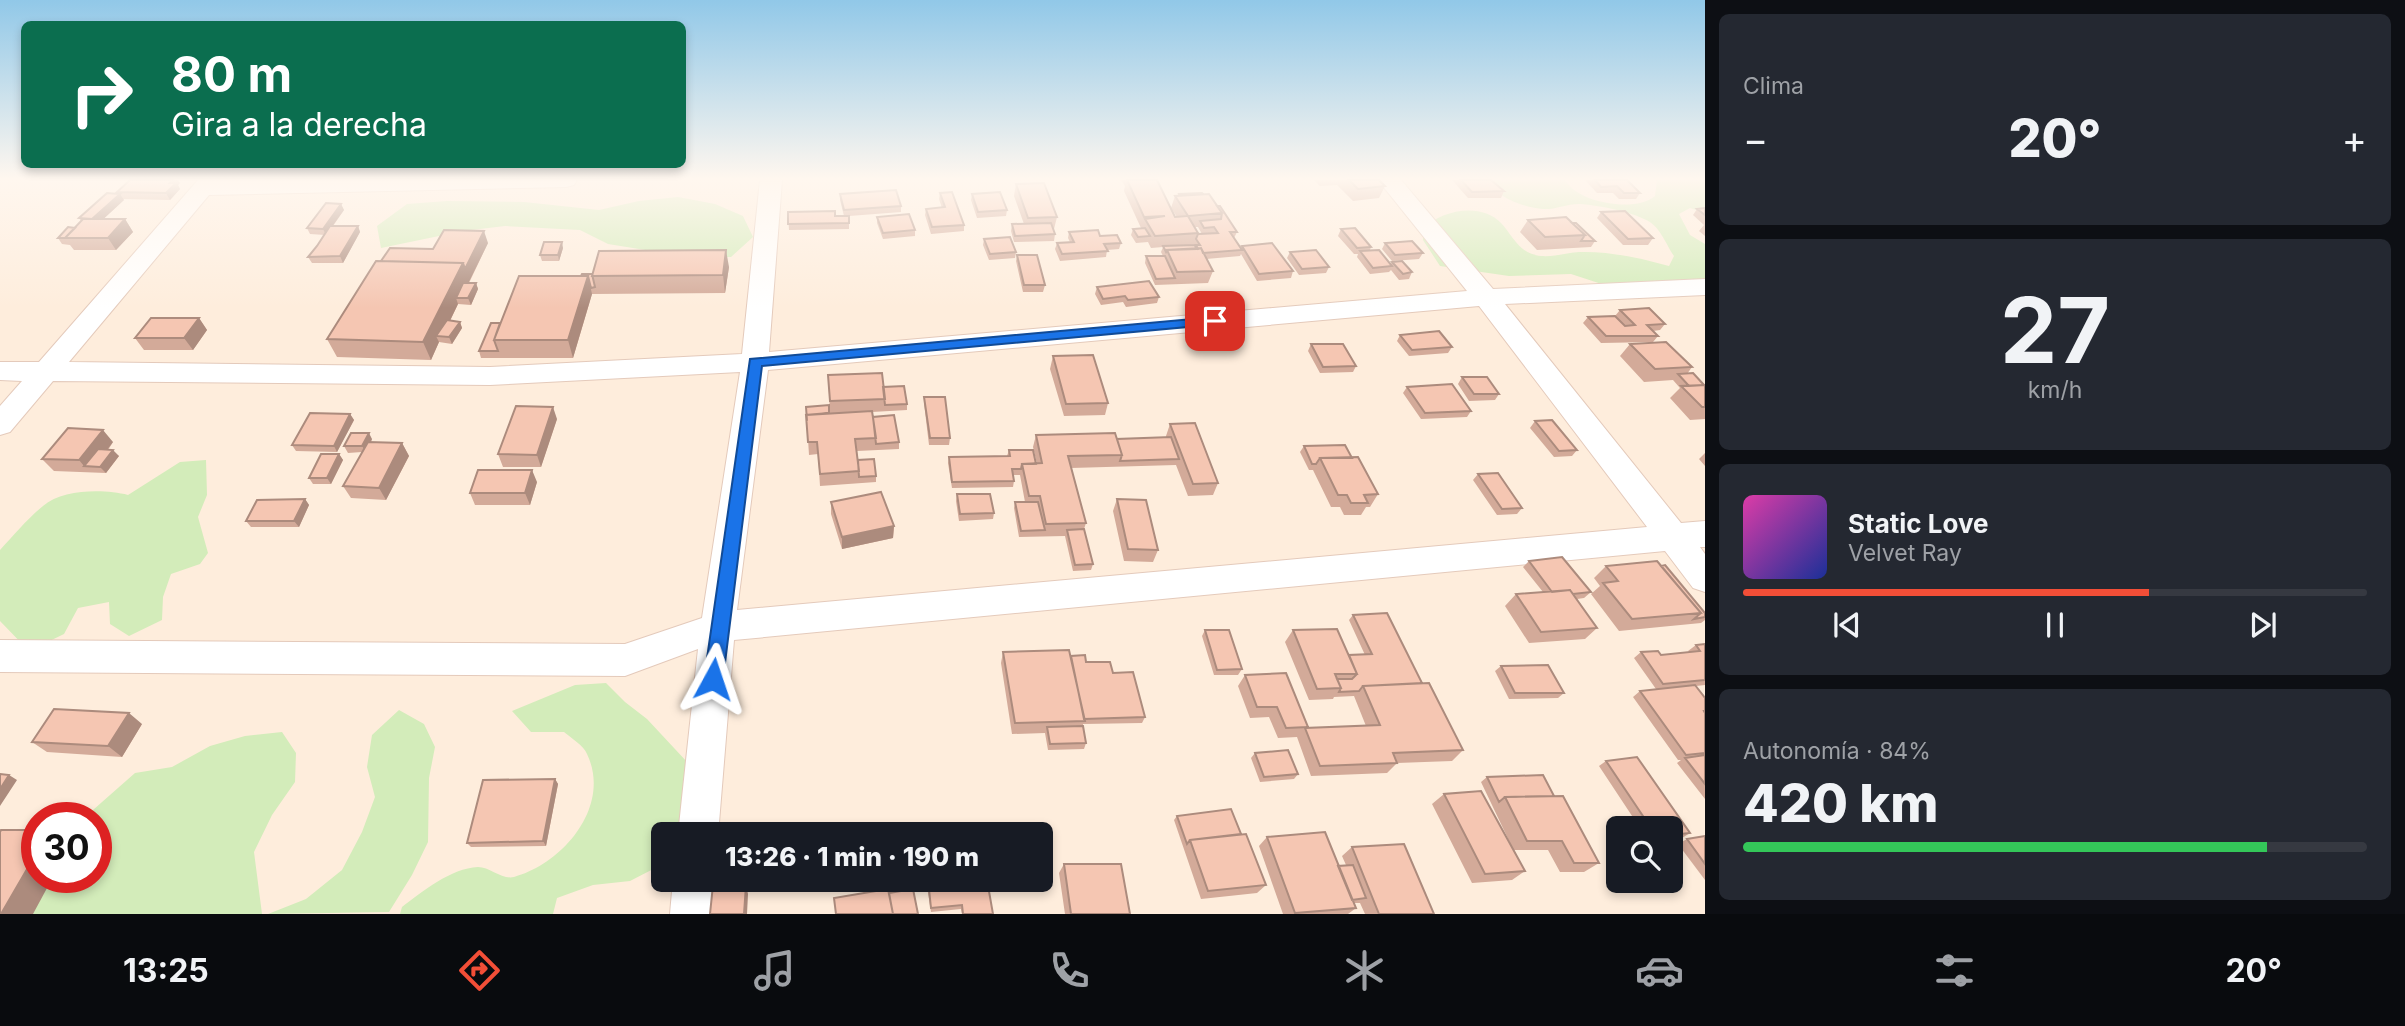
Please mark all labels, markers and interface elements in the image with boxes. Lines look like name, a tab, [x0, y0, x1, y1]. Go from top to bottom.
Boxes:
text: 80 m	[171, 45, 292, 104]
icon: right	[56, 49, 147, 140]
text: Clima	[1743, 72, 1804, 100]
text: Gira a la derecha	[171, 105, 427, 144]
text: 20°	[2008, 107, 2102, 170]
text: −	[1743, 116, 1768, 162]
text: +	[2342, 116, 2367, 162]
text: 27	[2000, 275, 2110, 385]
pin	[1185, 291, 1245, 351]
icon: arrive	[1196, 302, 1234, 340]
text: km/h	[2028, 376, 2082, 404]
text: Static Love	[1848, 508, 1989, 539]
text: Velvet Ray	[1848, 539, 1962, 567]
icon: previous	[1828, 606, 1866, 644]
icon: pause	[2036, 606, 2074, 644]
icon: next	[2244, 606, 2282, 644]
position arrow	[676, 642, 750, 716]
text: Autonomía · 84%	[1743, 737, 1931, 765]
text: 420 km	[1743, 772, 1938, 835]
speed limit sign: 30	[21, 802, 112, 893]
map controls	[1606, 816, 1683, 893]
button: search	[1606, 816, 1683, 893]
text: 13:26 · 1 min · 190 m	[725, 841, 979, 872]
icon: directions	[455, 946, 504, 995]
icon: music	[750, 946, 799, 995]
icon: phone	[1045, 946, 1094, 995]
icon: climate	[1340, 946, 1389, 995]
icon: car	[1635, 946, 1684, 995]
icon: filters	[1930, 946, 1979, 995]
text: 13:25	[123, 951, 209, 990]
text: 20°	[2225, 951, 2282, 990]

